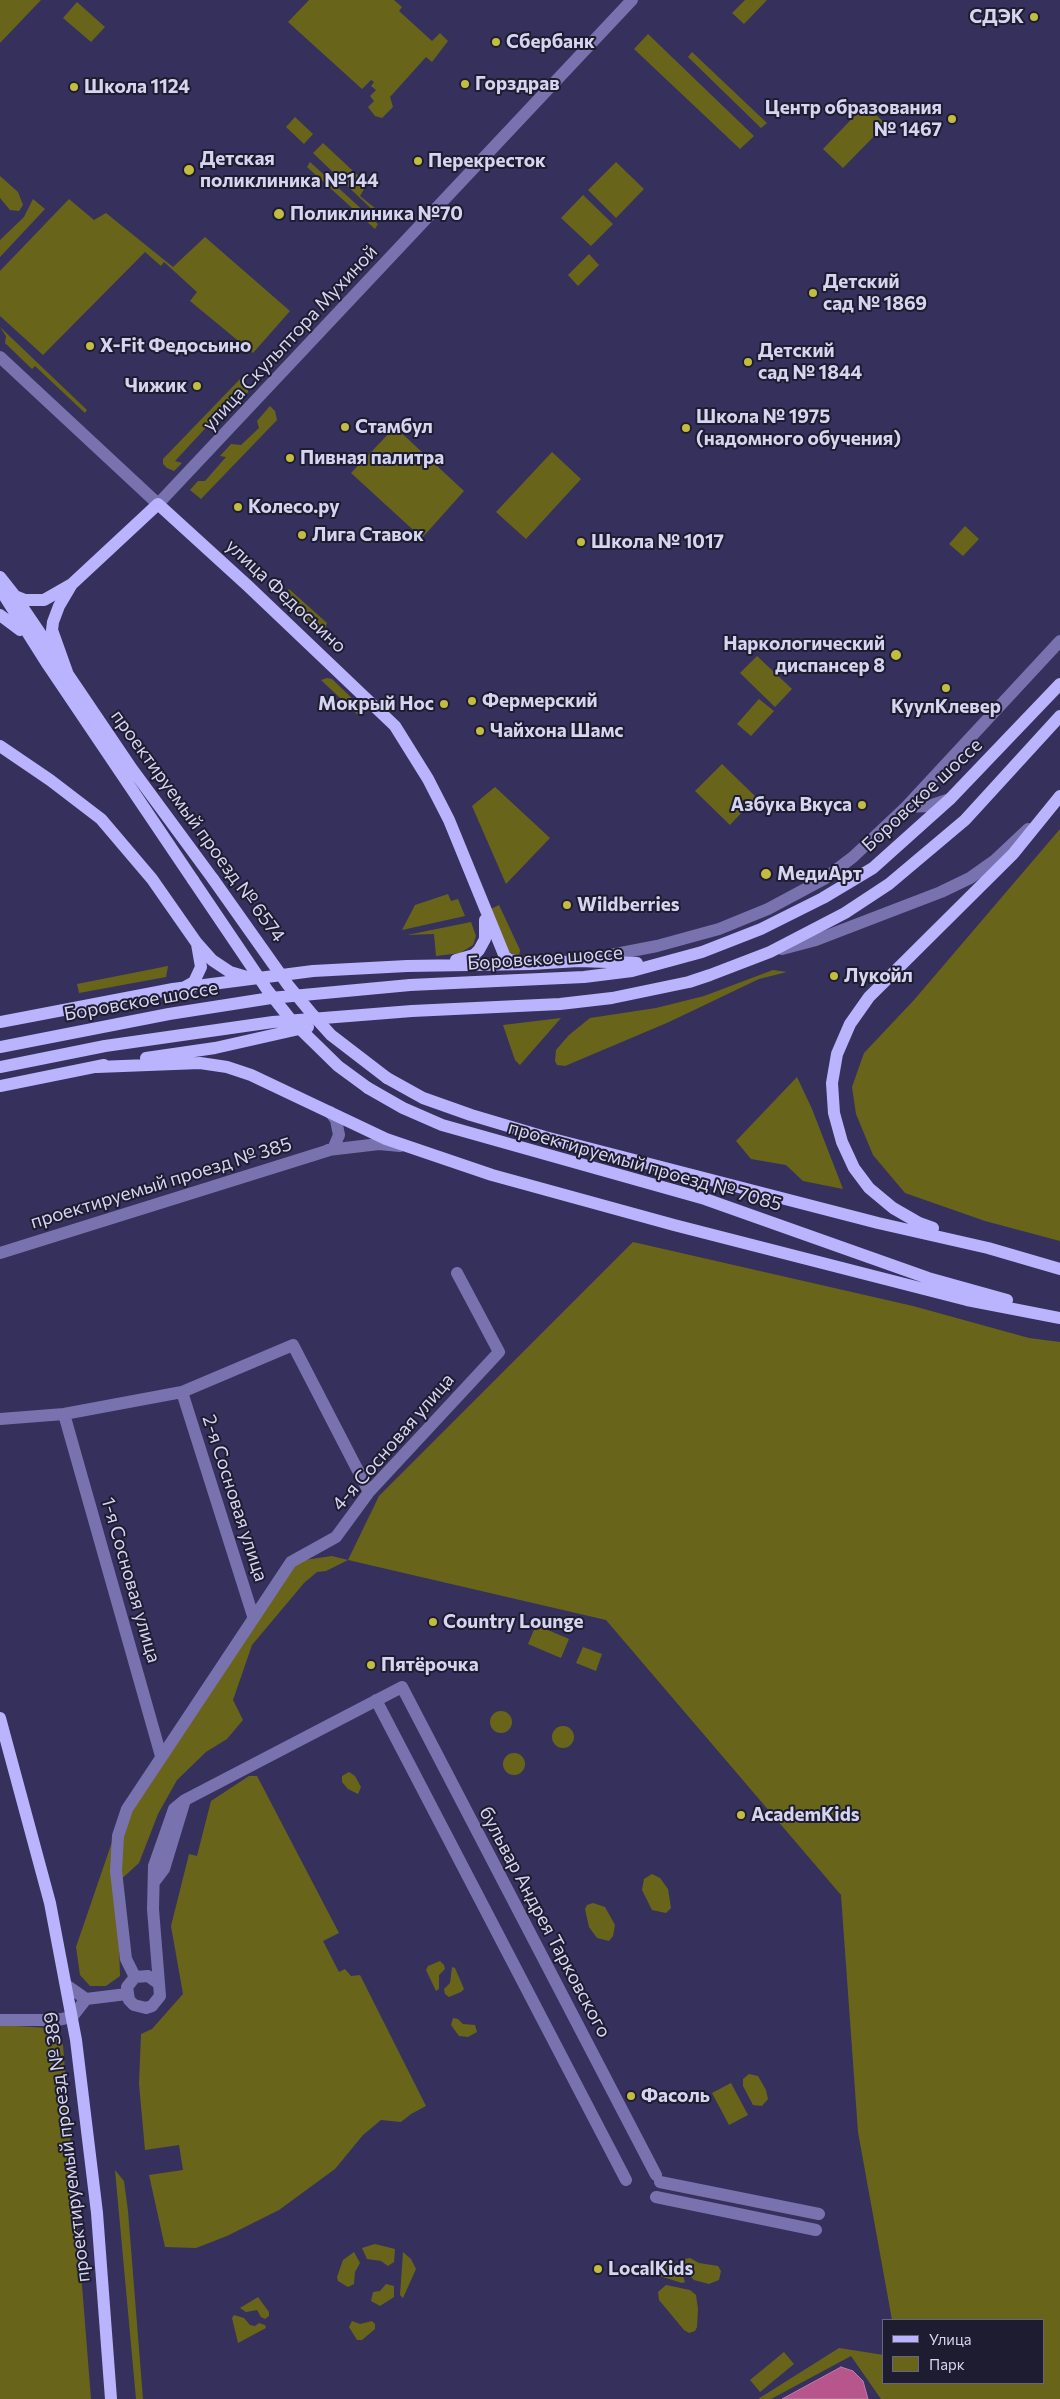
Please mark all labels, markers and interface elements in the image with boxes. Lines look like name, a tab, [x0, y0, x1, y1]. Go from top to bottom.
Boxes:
place label: СДЭК	[969, 6, 1024, 28]
marker: СДЭК	[1028, 11, 1040, 23]
place label: Сбербанк	[506, 31, 595, 53]
marker: Сбербанк	[490, 36, 502, 48]
place label: Горздрав	[475, 73, 560, 95]
place label: Школа 1124	[84, 76, 190, 98]
marker: Горздрав	[459, 78, 471, 90]
marker: Школа 1124	[68, 81, 80, 93]
place label: Центр образования № 1467	[765, 97, 942, 141]
marker: Центр образования № 1467	[946, 113, 958, 125]
place label: Детская поликлиника №144	[200, 148, 379, 192]
place label: Перекресток	[428, 150, 546, 172]
marker: Перекресток	[412, 155, 424, 167]
marker: Детская поликлиника №144	[182, 163, 196, 177]
place label: Поликлиника №70	[290, 203, 463, 225]
marker: Поликлиника №70	[272, 207, 286, 221]
street label: улица Скульптора Мухиной	[198, 240, 382, 436]
place label: Детский сад № 1869	[823, 271, 927, 315]
marker: Детский сад № 1869	[807, 287, 819, 299]
place label: X-Fit Федосьино	[100, 335, 251, 357]
marker: X-Fit Федосьино	[84, 340, 96, 352]
place label: Детский сад № 1844	[758, 340, 862, 384]
marker: Детский сад № 1844	[742, 356, 754, 368]
place label: Чижик	[125, 375, 187, 397]
marker: Чижик	[191, 380, 203, 392]
place label: Школа № 1975 (надомного обучения)	[696, 406, 901, 450]
place label: Стамбул	[355, 416, 433, 438]
marker: Стамбул	[339, 421, 351, 433]
marker: Школа № 1975 (надомного обучения)	[680, 422, 692, 434]
place label: Пивная палитра	[300, 447, 444, 469]
marker: Пивная палитра	[284, 452, 296, 464]
place label: Колесо.ру	[248, 496, 340, 518]
marker: Колесо.ру	[232, 501, 244, 513]
place label: Лига Ставок	[312, 524, 424, 546]
marker: Лига Ставок	[296, 529, 308, 541]
place label: Школа № 1017	[591, 531, 724, 553]
street label: улица Федосьино	[221, 534, 351, 658]
marker: Школа № 1017	[575, 536, 587, 548]
place label: Наркологический диспансер 8	[723, 633, 885, 677]
marker: Наркологический диспансер 8	[889, 648, 903, 662]
marker: КуулКлевер	[940, 682, 952, 694]
place label: Фермерский	[482, 690, 598, 712]
place label: Мокрый Нос	[318, 693, 434, 715]
marker: Фермерский	[466, 695, 478, 707]
place label: КуулКлевер	[891, 696, 1001, 718]
marker: Мокрый Нос	[438, 698, 450, 710]
street label: проектируемый проезд № 6574	[106, 705, 290, 947]
place label: Чайхона Шамс	[490, 720, 624, 742]
marker: Чайхона Шамс	[474, 725, 486, 737]
street label: Боровское шоссе	[857, 734, 987, 856]
place label: Азбука Вкуса	[731, 794, 852, 816]
marker: Азбука Вкуса	[856, 799, 868, 811]
place label: МедиАрт	[777, 863, 862, 885]
marker: МедиАрт	[759, 867, 773, 881]
place label: Wildberries	[577, 894, 680, 916]
marker: Wildberries	[561, 899, 573, 911]
street label: Боровское шоссе	[466, 941, 624, 975]
place label: Лукойл	[844, 965, 913, 987]
marker: Лукойл	[828, 970, 840, 982]
street label: Боровское шоссе	[62, 976, 220, 1026]
street label: проектируемый проезд № 7085	[506, 1116, 784, 1216]
street label: проектируемый проезд № 385	[28, 1132, 294, 1234]
street label: 4-я Сосновая улица	[327, 1369, 459, 1515]
street label: 2-я Сосновая улица	[197, 1412, 273, 1584]
street label: 1-я Сосновая улица	[96, 1495, 166, 1665]
place label: Country Lounge	[443, 1611, 584, 1633]
marker: Country Lounge	[427, 1616, 439, 1628]
place label: Пятёрочка	[381, 1654, 479, 1676]
marker: Пятёрочка	[365, 1659, 377, 1671]
street label: бульвар Андрея Тарковского	[474, 1803, 616, 2041]
place label: AcademKids	[751, 1804, 860, 1826]
marker: AcademKids	[735, 1809, 747, 1821]
street label: проектируемый проезд № 389	[39, 2010, 95, 2284]
place label: Фасоль	[641, 2085, 710, 2107]
marker: Фасоль	[625, 2090, 637, 2102]
place label: LocalKids	[608, 2258, 693, 2280]
marker: LocalKids	[592, 2263, 604, 2275]
legend	[882, 2319, 1045, 2384]
text: Улица	[929, 2330, 971, 2348]
text: Парк	[929, 2355, 965, 2373]

